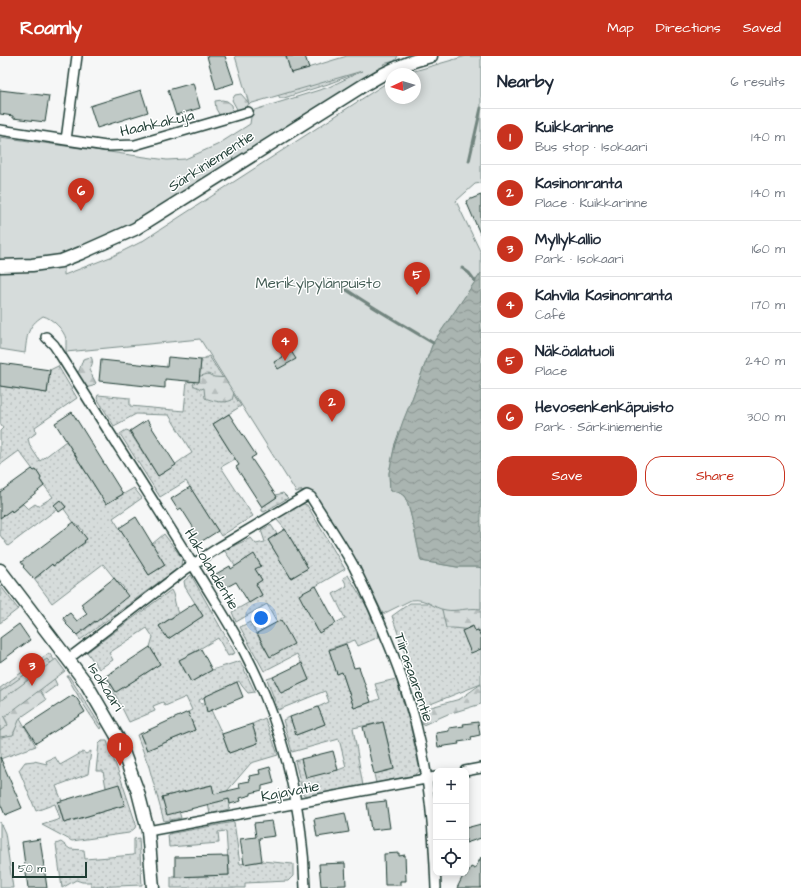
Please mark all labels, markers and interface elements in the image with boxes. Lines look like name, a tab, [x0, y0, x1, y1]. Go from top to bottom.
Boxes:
text: Roamly	[20, 15, 82, 42]
text: Map	[607, 18, 634, 38]
text: Directions	[656, 18, 721, 38]
text: Saved	[743, 18, 781, 38]
north arrow	[385, 68, 421, 104]
text: Nearby	[497, 70, 554, 94]
text: 6 results	[730, 73, 785, 91]
street label: Haahkakuja	[118, 105, 197, 142]
text: Kuikkarinne	[535, 117, 614, 138]
street label: Särkiniementie	[164, 126, 258, 197]
text: 1	[509, 128, 511, 146]
text: 140 m	[751, 128, 785, 146]
text: Bus stop · Isokaari	[535, 138, 647, 156]
text: Kasinonranta	[535, 173, 622, 194]
pin: 6	[68, 178, 94, 211]
text: 2	[506, 184, 514, 202]
text: 140 m	[751, 184, 785, 202]
text: Place · Kuikkarinne	[535, 194, 648, 212]
text: Myllykallio	[535, 229, 601, 250]
text: 3	[507, 240, 513, 258]
text: 160 m	[752, 240, 785, 258]
text: Park · Isokaari	[535, 250, 623, 268]
pin: 5	[404, 262, 430, 295]
park label: Merikylpylänpuisto	[255, 273, 381, 295]
text: Kahvila Kasinonranta	[535, 285, 672, 306]
text: 4	[506, 296, 514, 314]
text: 170 m	[752, 296, 785, 314]
text: Café	[535, 306, 566, 324]
pin: 4	[272, 328, 298, 361]
text: Näköalatuoli	[535, 341, 614, 362]
text: 5	[505, 352, 515, 370]
text: 240 m	[745, 352, 785, 370]
text: Place	[535, 362, 567, 380]
pin: 2	[319, 389, 345, 422]
text: Hevosenkenkäpuisto	[535, 397, 674, 418]
text: 6	[506, 408, 514, 426]
text: 300 m	[747, 408, 785, 426]
text: Park · Särkiniementie	[535, 418, 663, 436]
button: Save	[497, 456, 637, 496]
button: Share	[645, 456, 785, 496]
street label: Hakolahdentie	[179, 525, 244, 614]
your location	[251, 608, 271, 628]
street label: Tiirasaarentie	[388, 630, 439, 725]
pin: 3	[19, 653, 45, 686]
street label: Isokaari	[83, 659, 129, 716]
pin: 1	[107, 733, 133, 766]
map controls	[433, 768, 469, 876]
button: +	[433, 768, 469, 804]
street label: Kajavatie	[259, 776, 321, 807]
button: −	[433, 804, 469, 840]
button: locate	[433, 840, 469, 876]
scale bar	[12, 860, 87, 879]
text: 50 m	[18, 861, 46, 876]

